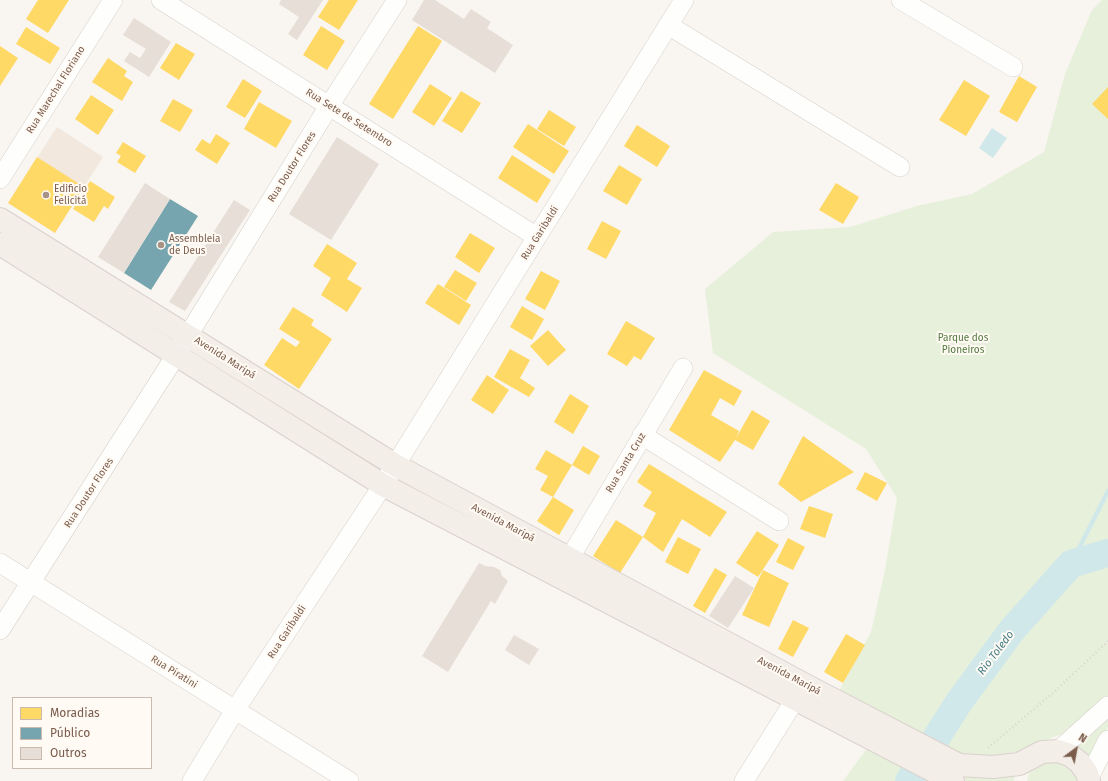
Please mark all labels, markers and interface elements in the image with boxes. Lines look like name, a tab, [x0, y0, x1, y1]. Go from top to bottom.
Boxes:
street label: Rua Marechal Floriano	[24, 44, 88, 136]
street label: Rua Sete de Setembro	[303, 86, 395, 150]
street label: Rua Doutor Flores	[265, 129, 319, 205]
place label: Edificio Felicitá	[54, 183, 87, 206]
marker: Edificio Felicitá	[41, 190, 51, 200]
street label: Rua Garibaldi	[519, 204, 561, 262]
place label: Assembleia de Deus	[169, 233, 221, 256]
marker: Assembleia de Deus	[156, 240, 166, 250]
park label: Parque dos Pioneiros	[938, 332, 988, 356]
street label: Avenida Maripá	[192, 334, 258, 382]
street label: Rua Santa Cruz	[603, 431, 649, 495]
street label: Rua Doutor Flores	[62, 456, 116, 530]
street label: Avenida Maripá	[469, 501, 537, 545]
street label: Rua Garibaldi	[265, 603, 309, 661]
water label: Rio Toledo	[975, 628, 1017, 678]
street label: Rua Piratini	[148, 653, 200, 691]
street label: Avenida Maripá	[755, 654, 823, 698]
legend	[12, 697, 152, 769]
text: Moradias	[50, 706, 100, 720]
text: Público	[50, 726, 90, 740]
north arrow	[1056, 729, 1096, 769]
text: N	[1076, 731, 1089, 746]
text: Outros	[50, 746, 87, 760]

